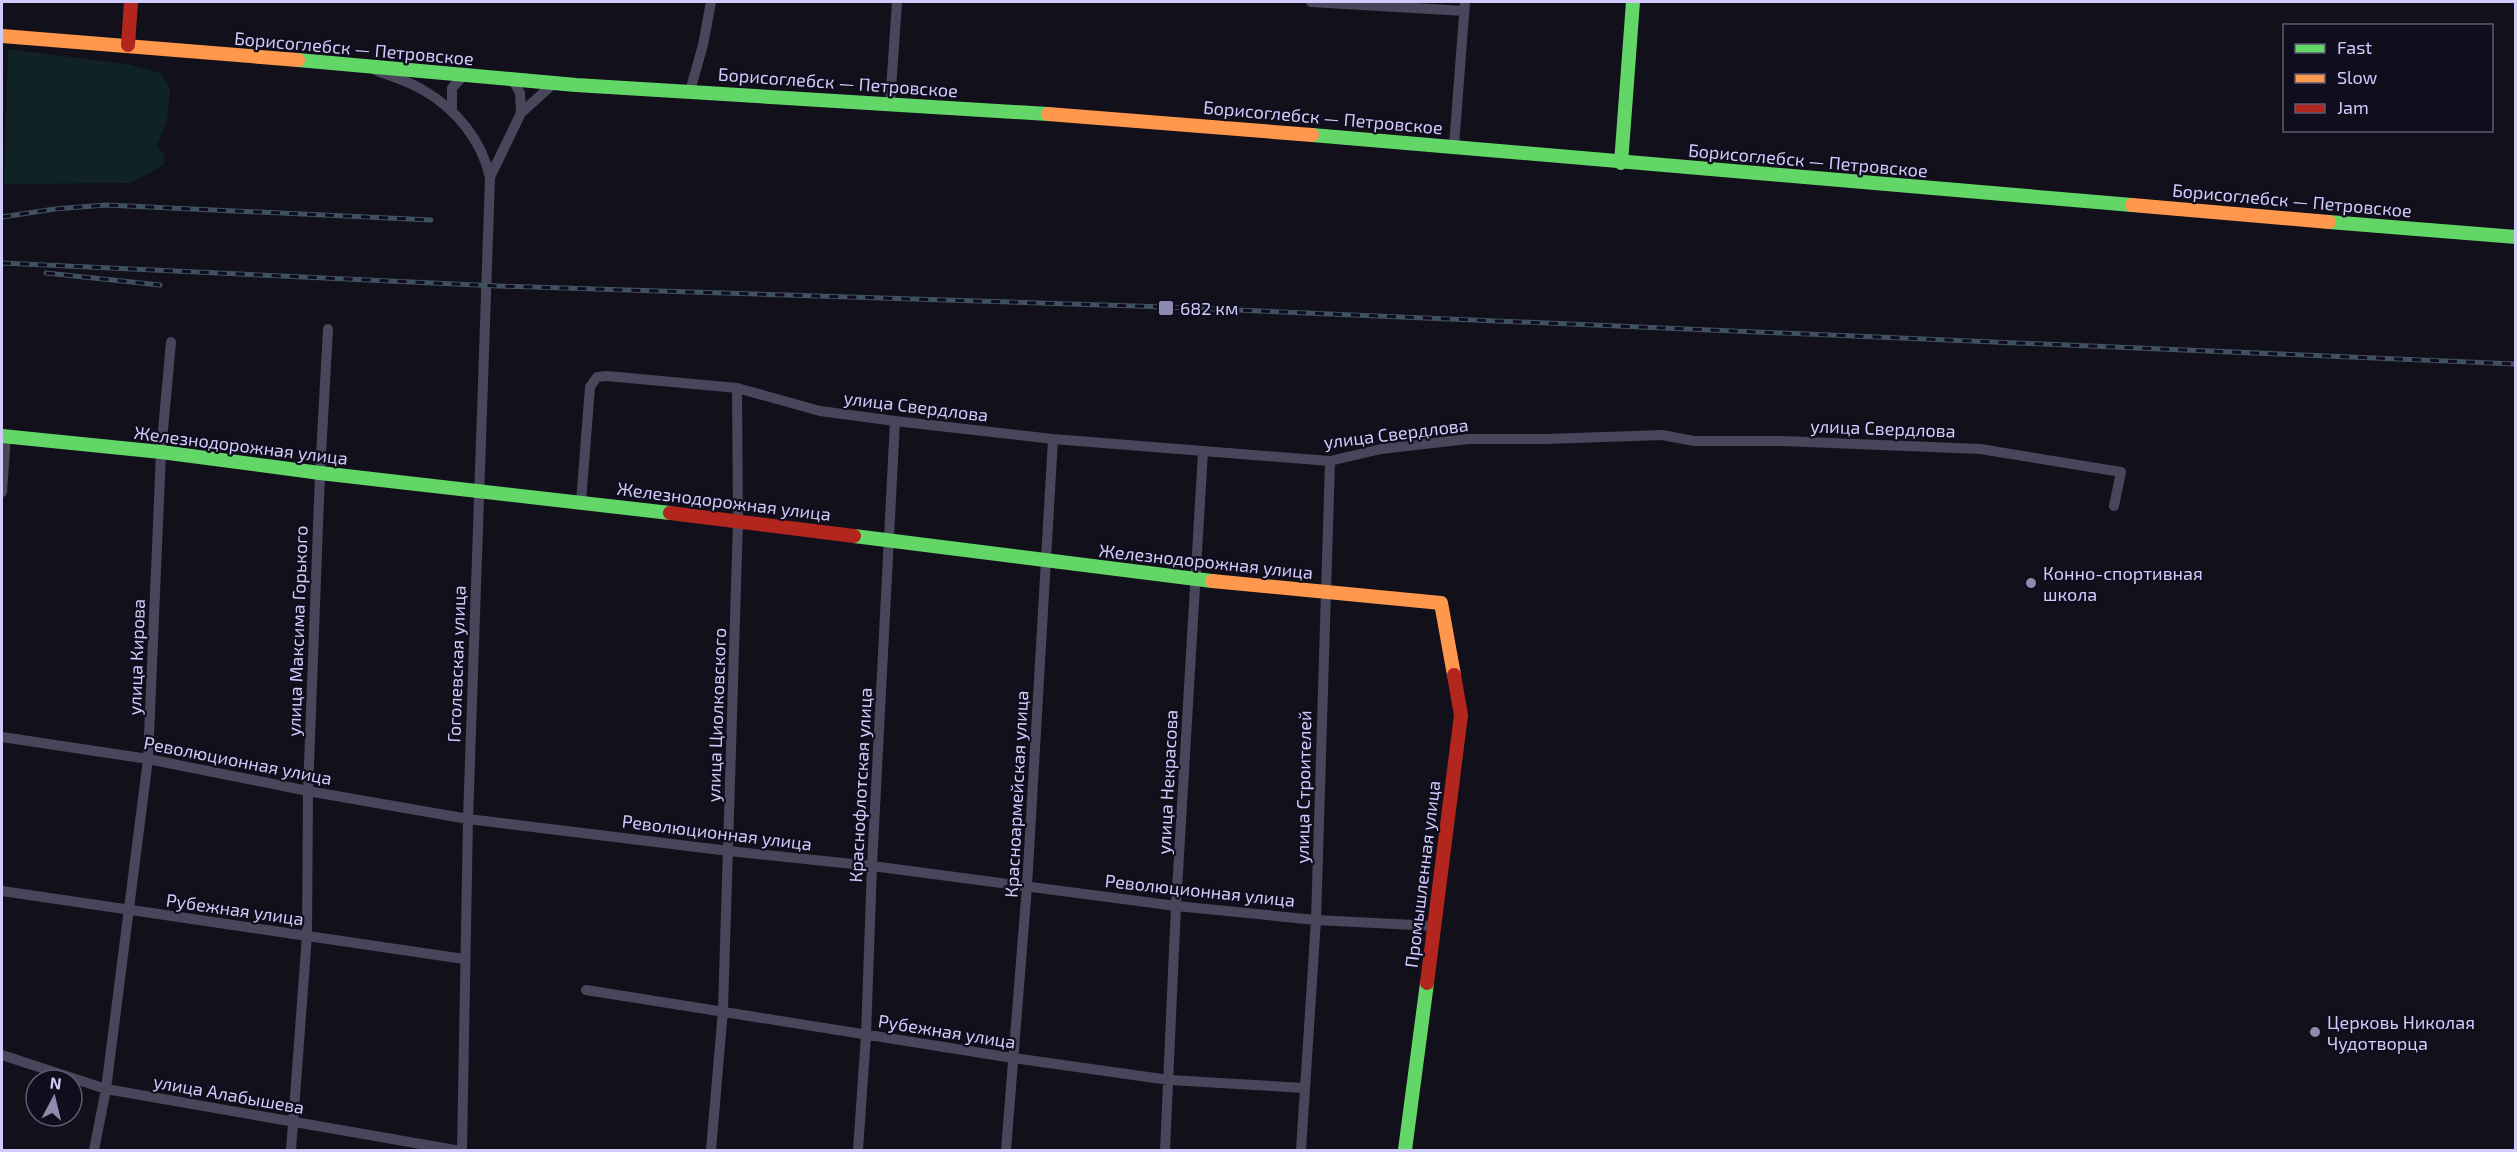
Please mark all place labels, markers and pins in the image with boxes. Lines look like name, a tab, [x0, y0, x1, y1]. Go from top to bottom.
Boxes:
place label: 682 км	[1180, 297, 1238, 319]
marker: 682 км	[1157, 299, 1175, 317]
place label: Конно-спортивная школа	[2043, 562, 2203, 605]
marker: Конно-спортивная школа	[2024, 576, 2038, 590]
place label: Церковь Николая Чудотворца	[2327, 1011, 2475, 1054]
marker: Церковь Николая Чудотворца	[2308, 1025, 2322, 1039]

